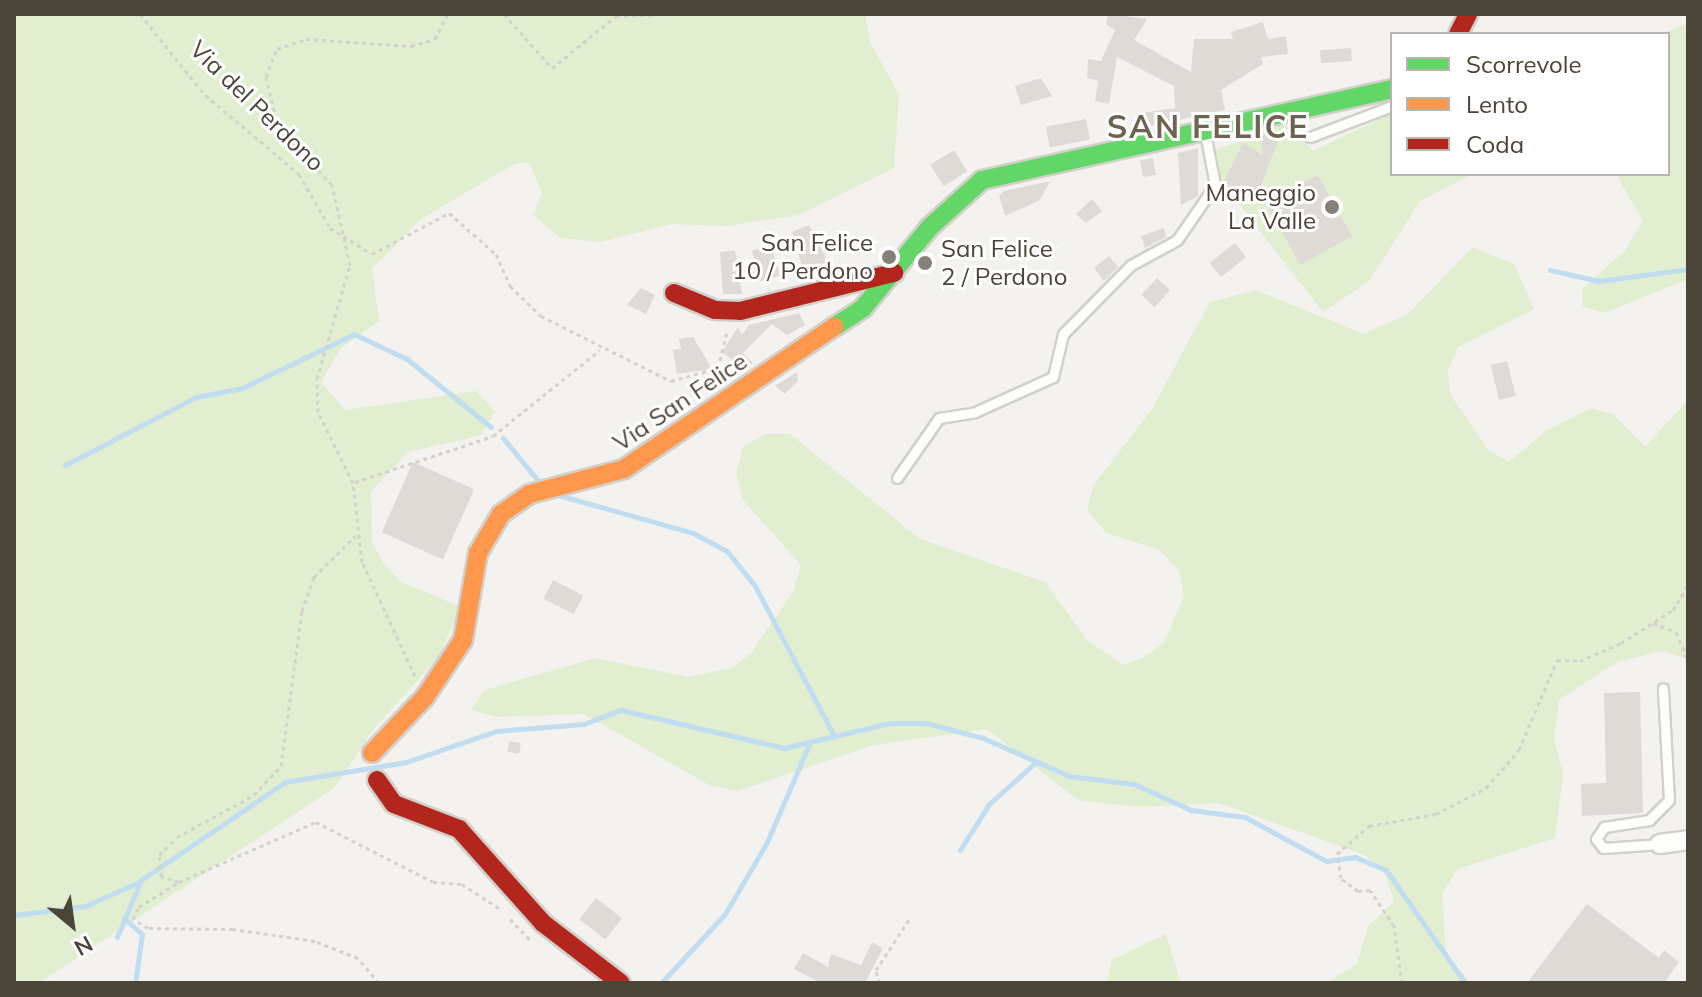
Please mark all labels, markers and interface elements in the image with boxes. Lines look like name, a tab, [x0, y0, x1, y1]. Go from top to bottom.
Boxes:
legend	[1390, 32, 1670, 176]
street label: Via del Perdono	[184, 35, 330, 177]
text: Scorrevole	[1466, 49, 1582, 79]
text: Lento	[1466, 89, 1528, 119]
district label: SAN FELICE	[1107, 107, 1309, 145]
text: Coda	[1466, 129, 1524, 159]
place label: Maneggio La Valle	[1206, 179, 1316, 235]
marker: Maneggio La Valle	[1323, 198, 1341, 216]
place label: San Felice 10 / Perdono	[732, 229, 873, 285]
place label: San Felice 2 / Perdono	[941, 235, 1067, 291]
marker: San Felice 10 / Perdono	[880, 248, 898, 266]
marker: San Felice 2 / Perdono	[916, 254, 934, 272]
street label: Via San Felice	[608, 347, 752, 457]
north arrow	[32, 885, 112, 965]
text: N	[70, 930, 98, 962]

